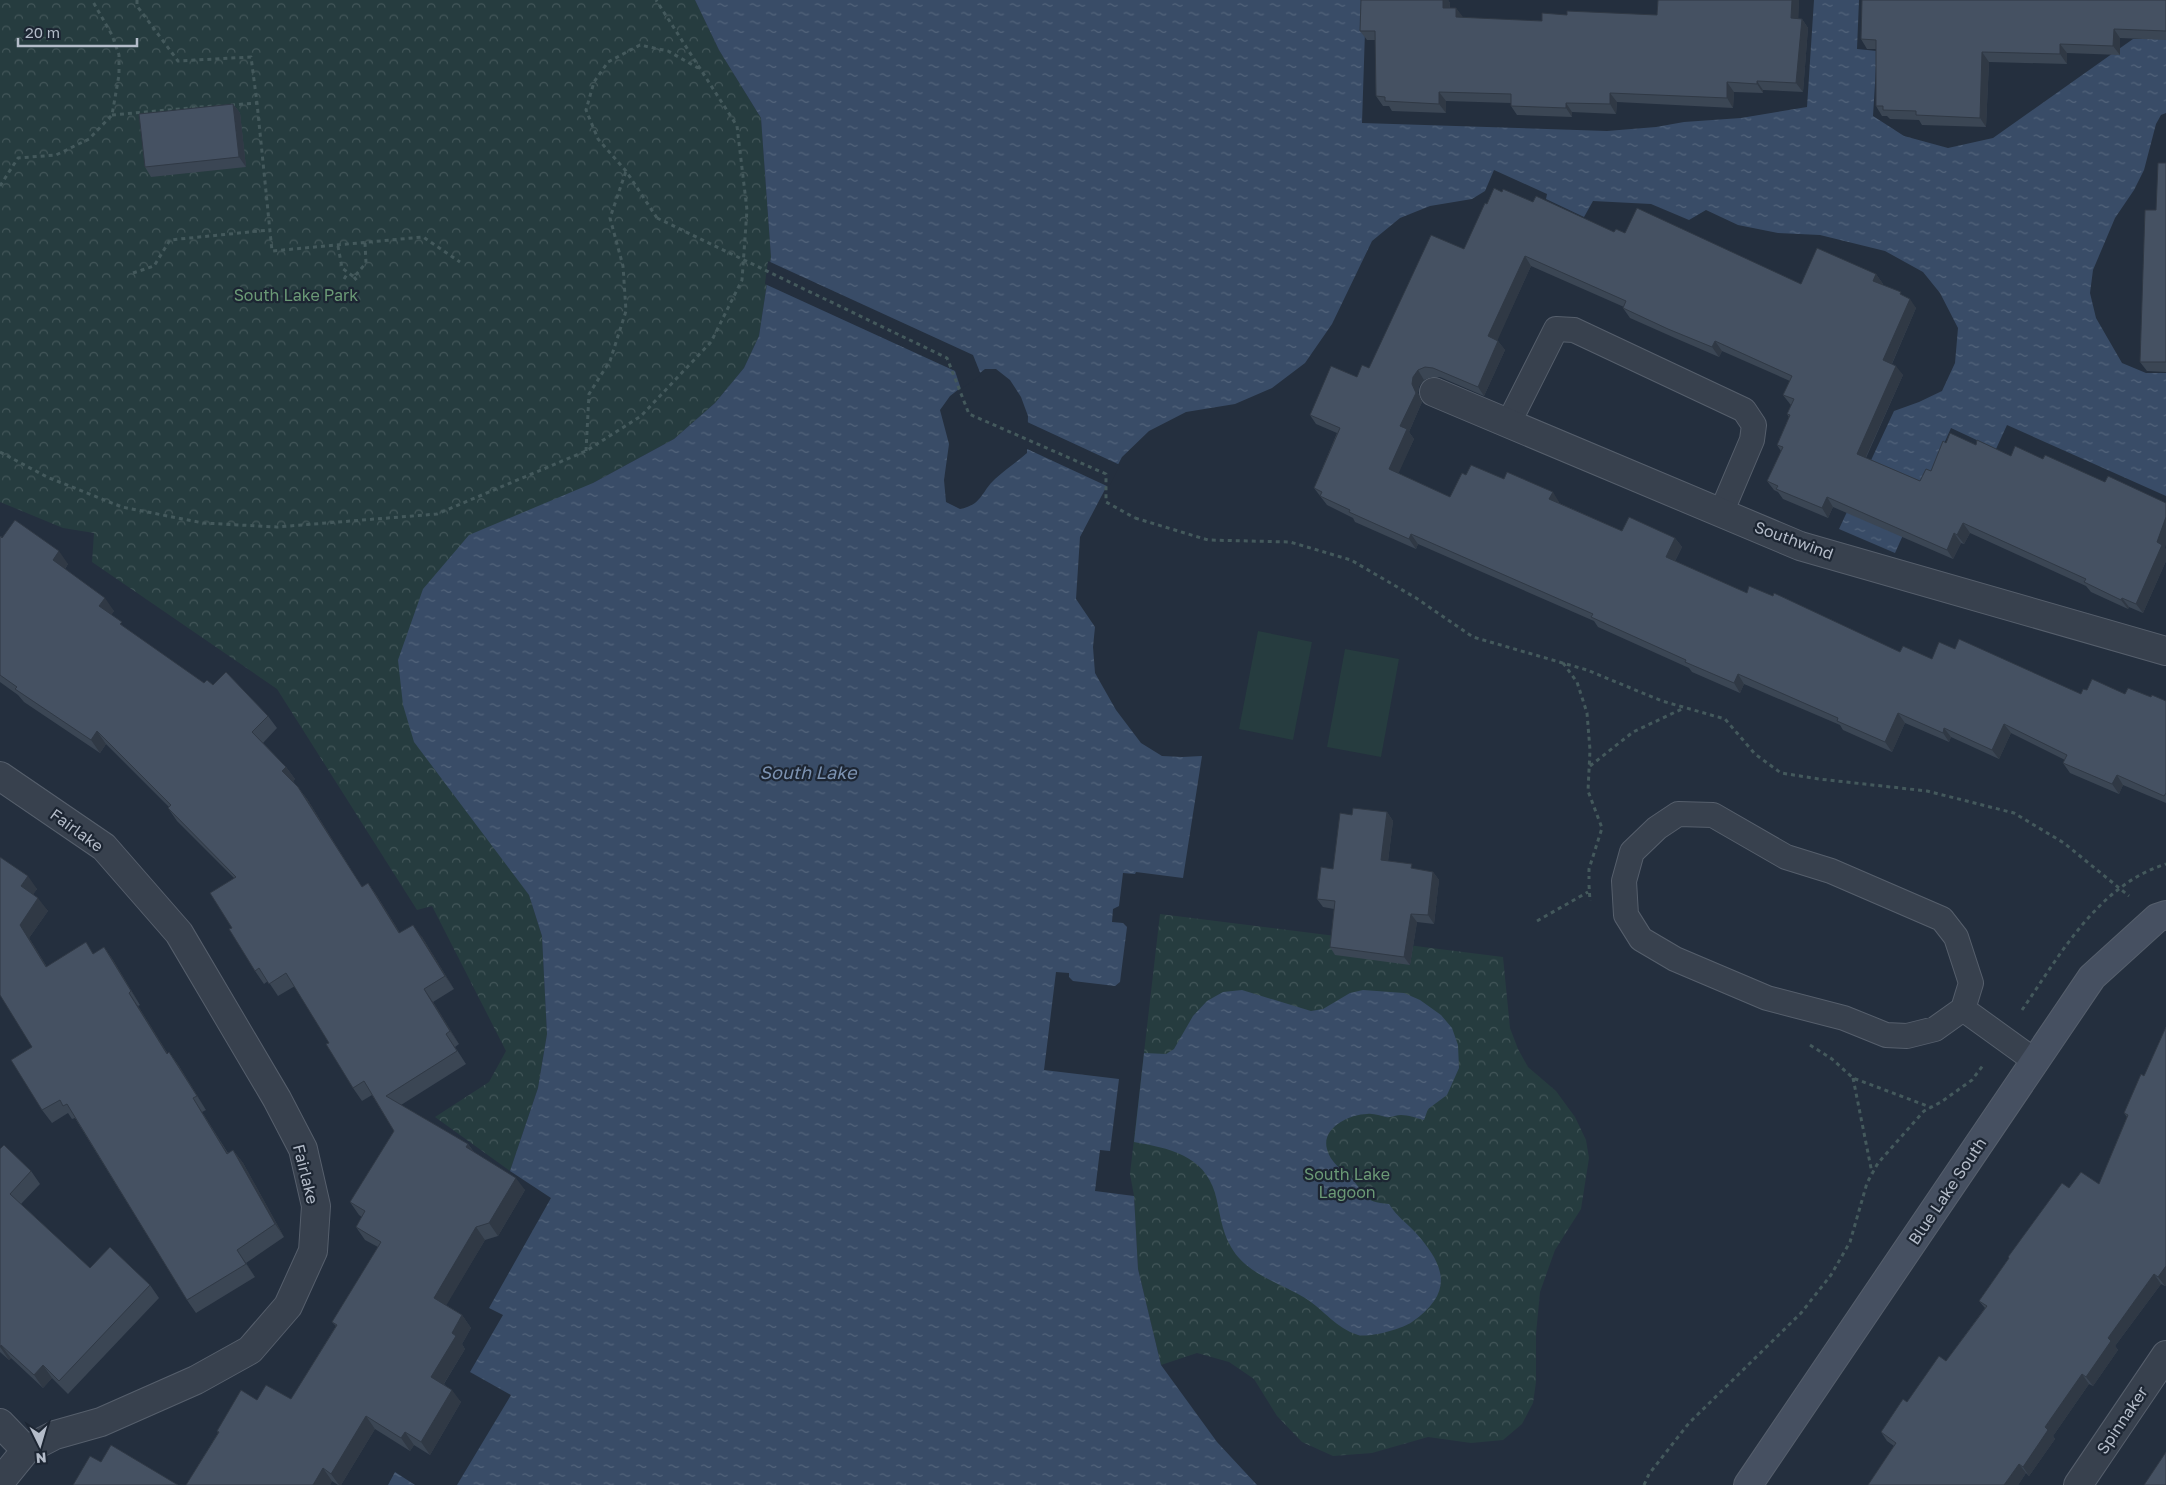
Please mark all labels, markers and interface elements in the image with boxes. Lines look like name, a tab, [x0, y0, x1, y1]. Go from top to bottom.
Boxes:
scale bar	[18, 15, 136, 47]
text: 20 m	[25, 23, 60, 41]
park label: South Lake Park	[234, 285, 358, 305]
street label: Southwind	[1752, 516, 1836, 564]
water label: South Lake	[760, 761, 858, 783]
street label: Fairlake	[46, 804, 108, 856]
street label: Blue Lake South	[1904, 1134, 1990, 1248]
street label: Fairlake	[289, 1142, 323, 1206]
park label: South Lake Lagoon	[1304, 1164, 1390, 1202]
street label: Spinnaker	[2092, 1382, 2152, 1458]
north arrow	[15, 1420, 65, 1470]
text: N	[35, 1450, 47, 1467]

